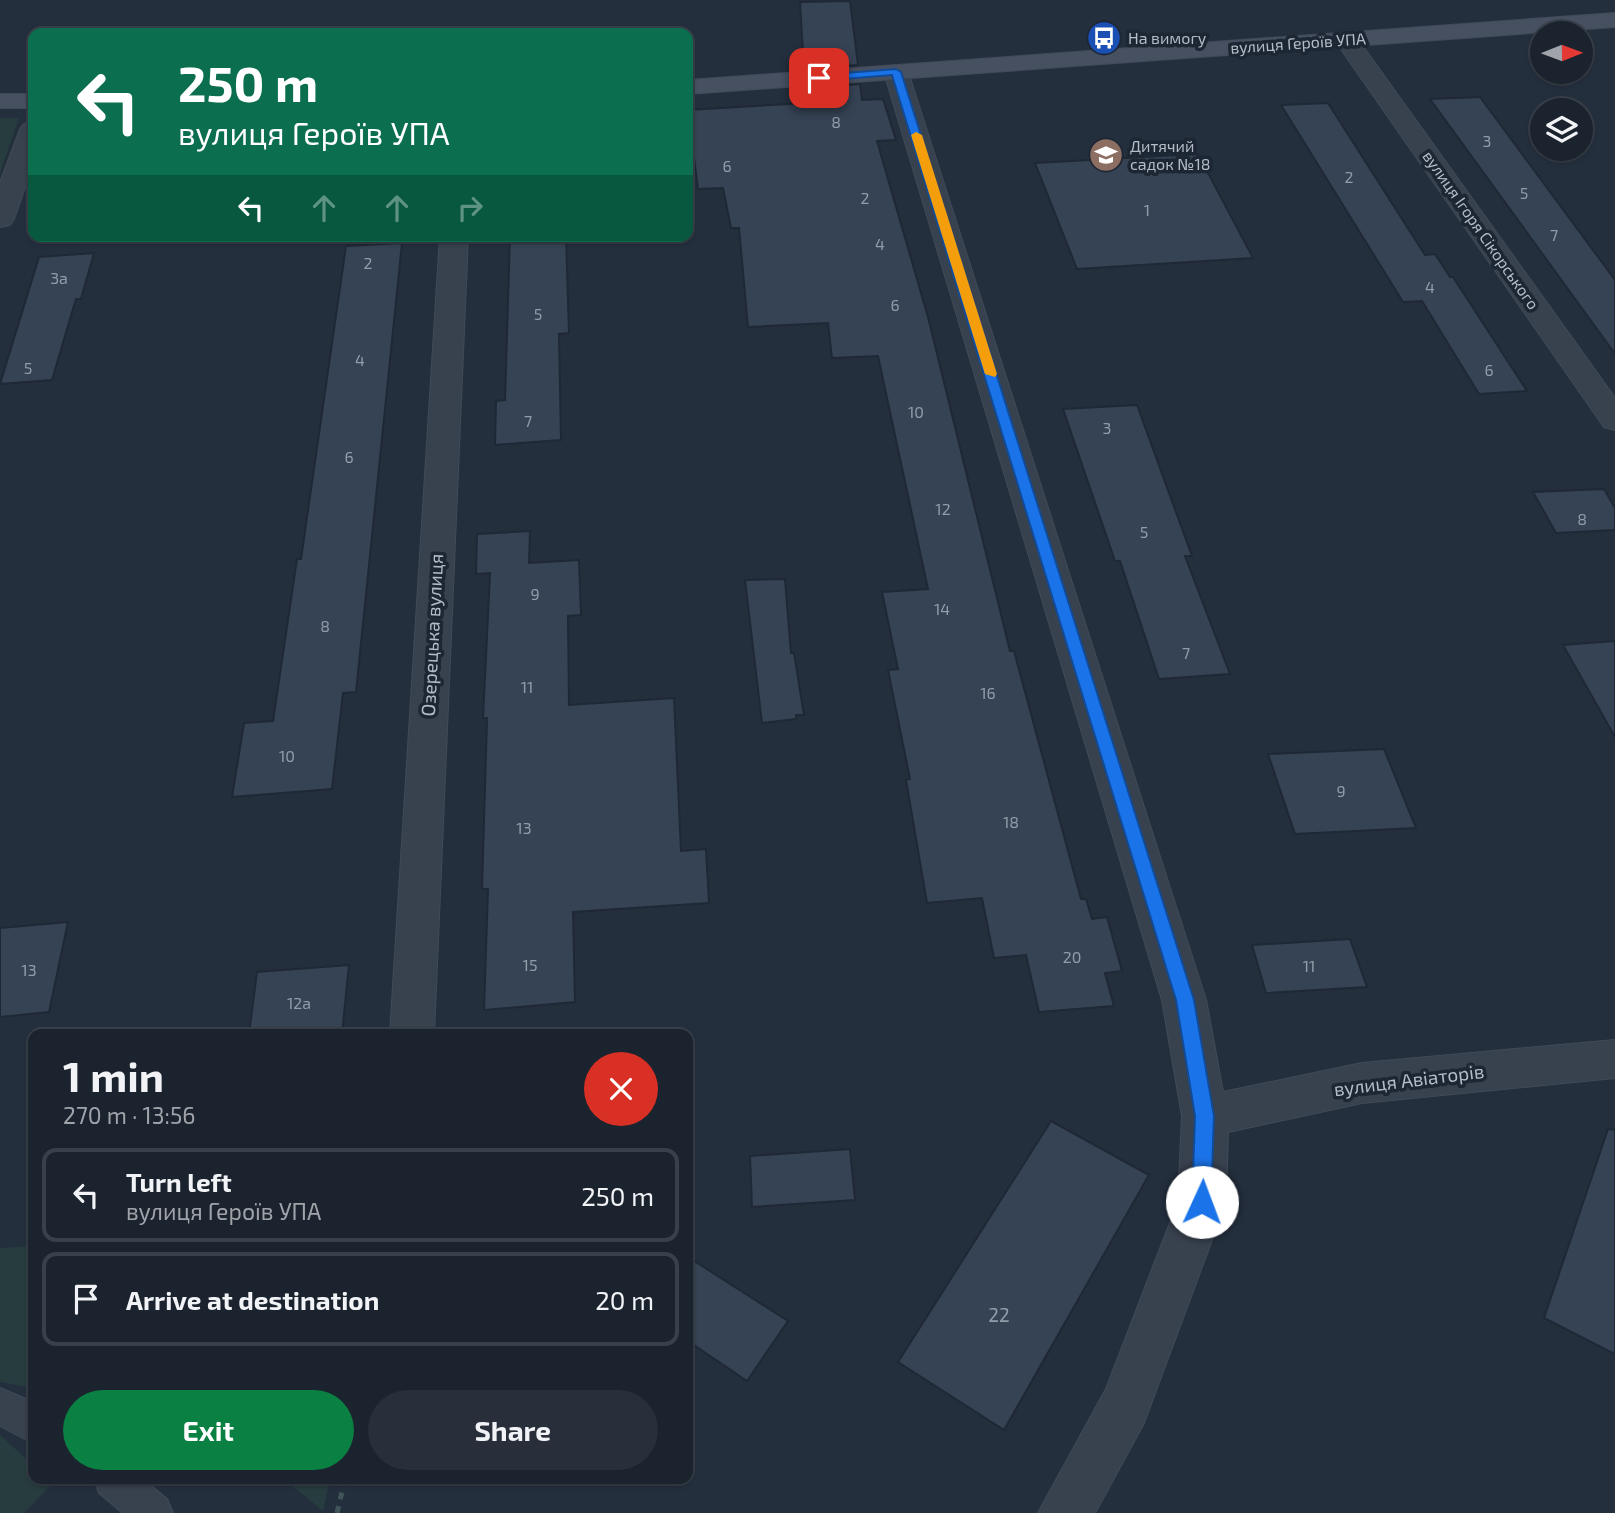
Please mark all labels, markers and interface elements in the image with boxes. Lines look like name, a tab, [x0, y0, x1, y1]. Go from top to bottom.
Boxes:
bus stop icon: На вимогу	[1085, 19, 1123, 57]
north arrow	[1530, 21, 1592, 84]
map controls	[1530, 21, 1593, 161]
place label: На вимогу	[1128, 28, 1207, 48]
street label: вулиця Героїв УПА	[1230, 28, 1367, 58]
pin	[789, 48, 849, 108]
text: 250 m	[178, 53, 318, 112]
icon: left	[63, 56, 154, 147]
icon: arrive	[800, 59, 838, 97]
button: layers	[1530, 98, 1593, 161]
house number: 8	[831, 112, 841, 131]
text: вулиця Героїв УПА	[178, 113, 450, 151]
house number: 3	[1483, 131, 1491, 150]
school or university icon: Дитячий садок №18	[1087, 136, 1125, 174]
place label: Дитячий садок №18	[1130, 136, 1210, 173]
street label: вулиця Ігоря Сікорського	[1419, 147, 1543, 313]
house number: 6	[722, 156, 732, 175]
house number: 2	[1345, 167, 1354, 186]
house number: 5	[1520, 183, 1528, 202]
house number: 2	[861, 188, 870, 207]
icon: left	[232, 189, 270, 227]
icon: ahead	[305, 189, 343, 227]
icon: ahead	[378, 189, 416, 227]
icon: right	[451, 189, 489, 227]
house number: 1	[1144, 200, 1150, 219]
house number: 7	[1550, 225, 1558, 244]
house number: 4	[875, 234, 885, 253]
house number: 2	[364, 253, 373, 272]
house number: 3а	[50, 268, 68, 287]
house number: 4	[1425, 277, 1435, 296]
house number: 6	[890, 295, 900, 314]
house number: 5	[534, 304, 542, 323]
house number: 4	[355, 350, 365, 369]
house number: 5	[24, 358, 32, 377]
house number: 6	[1484, 360, 1494, 379]
house number: 10	[908, 402, 924, 421]
house number: 7	[524, 411, 532, 430]
house number: 3	[1103, 418, 1111, 437]
house number: 6	[344, 447, 354, 466]
house number: 12	[935, 499, 951, 518]
house number: 8	[1577, 509, 1587, 528]
house number: 5	[1140, 522, 1148, 541]
street label: Озерецька вулиця	[416, 553, 448, 717]
house number: 9	[530, 584, 540, 603]
house number: 14	[934, 599, 950, 618]
house number: 8	[320, 616, 330, 635]
house number: 7	[1182, 643, 1190, 662]
house number: 11	[521, 677, 533, 696]
house number: 16	[980, 683, 996, 702]
house number: 10	[279, 746, 295, 765]
house number: 9	[1336, 781, 1346, 800]
house number: 18	[1003, 812, 1019, 831]
house number: 13	[516, 818, 532, 837]
house number: 20	[1063, 947, 1081, 966]
house number: 15	[523, 955, 537, 974]
house number: 11	[1303, 956, 1315, 975]
house number: 13	[21, 960, 37, 979]
house number: 12а	[287, 993, 311, 1012]
text: 1 min	[63, 1050, 164, 1100]
button: close	[584, 1052, 658, 1126]
street label: вулиця Авіаторів	[1332, 1059, 1486, 1101]
text: 270 m · 13:56	[63, 1101, 195, 1129]
position arrow	[1165, 1165, 1239, 1239]
text: Turn left	[126, 1166, 232, 1197]
icon: left	[67, 1176, 105, 1214]
text: 250 m	[581, 1180, 654, 1211]
text: вулиця Героїв УПА	[126, 1197, 321, 1225]
icon: arrive	[67, 1280, 105, 1318]
text: Arrive at destination	[126, 1284, 379, 1315]
text: 20 m	[595, 1284, 654, 1315]
house number: 22	[988, 1303, 1010, 1326]
button: Exit	[63, 1390, 354, 1470]
button: Share	[368, 1390, 658, 1470]

